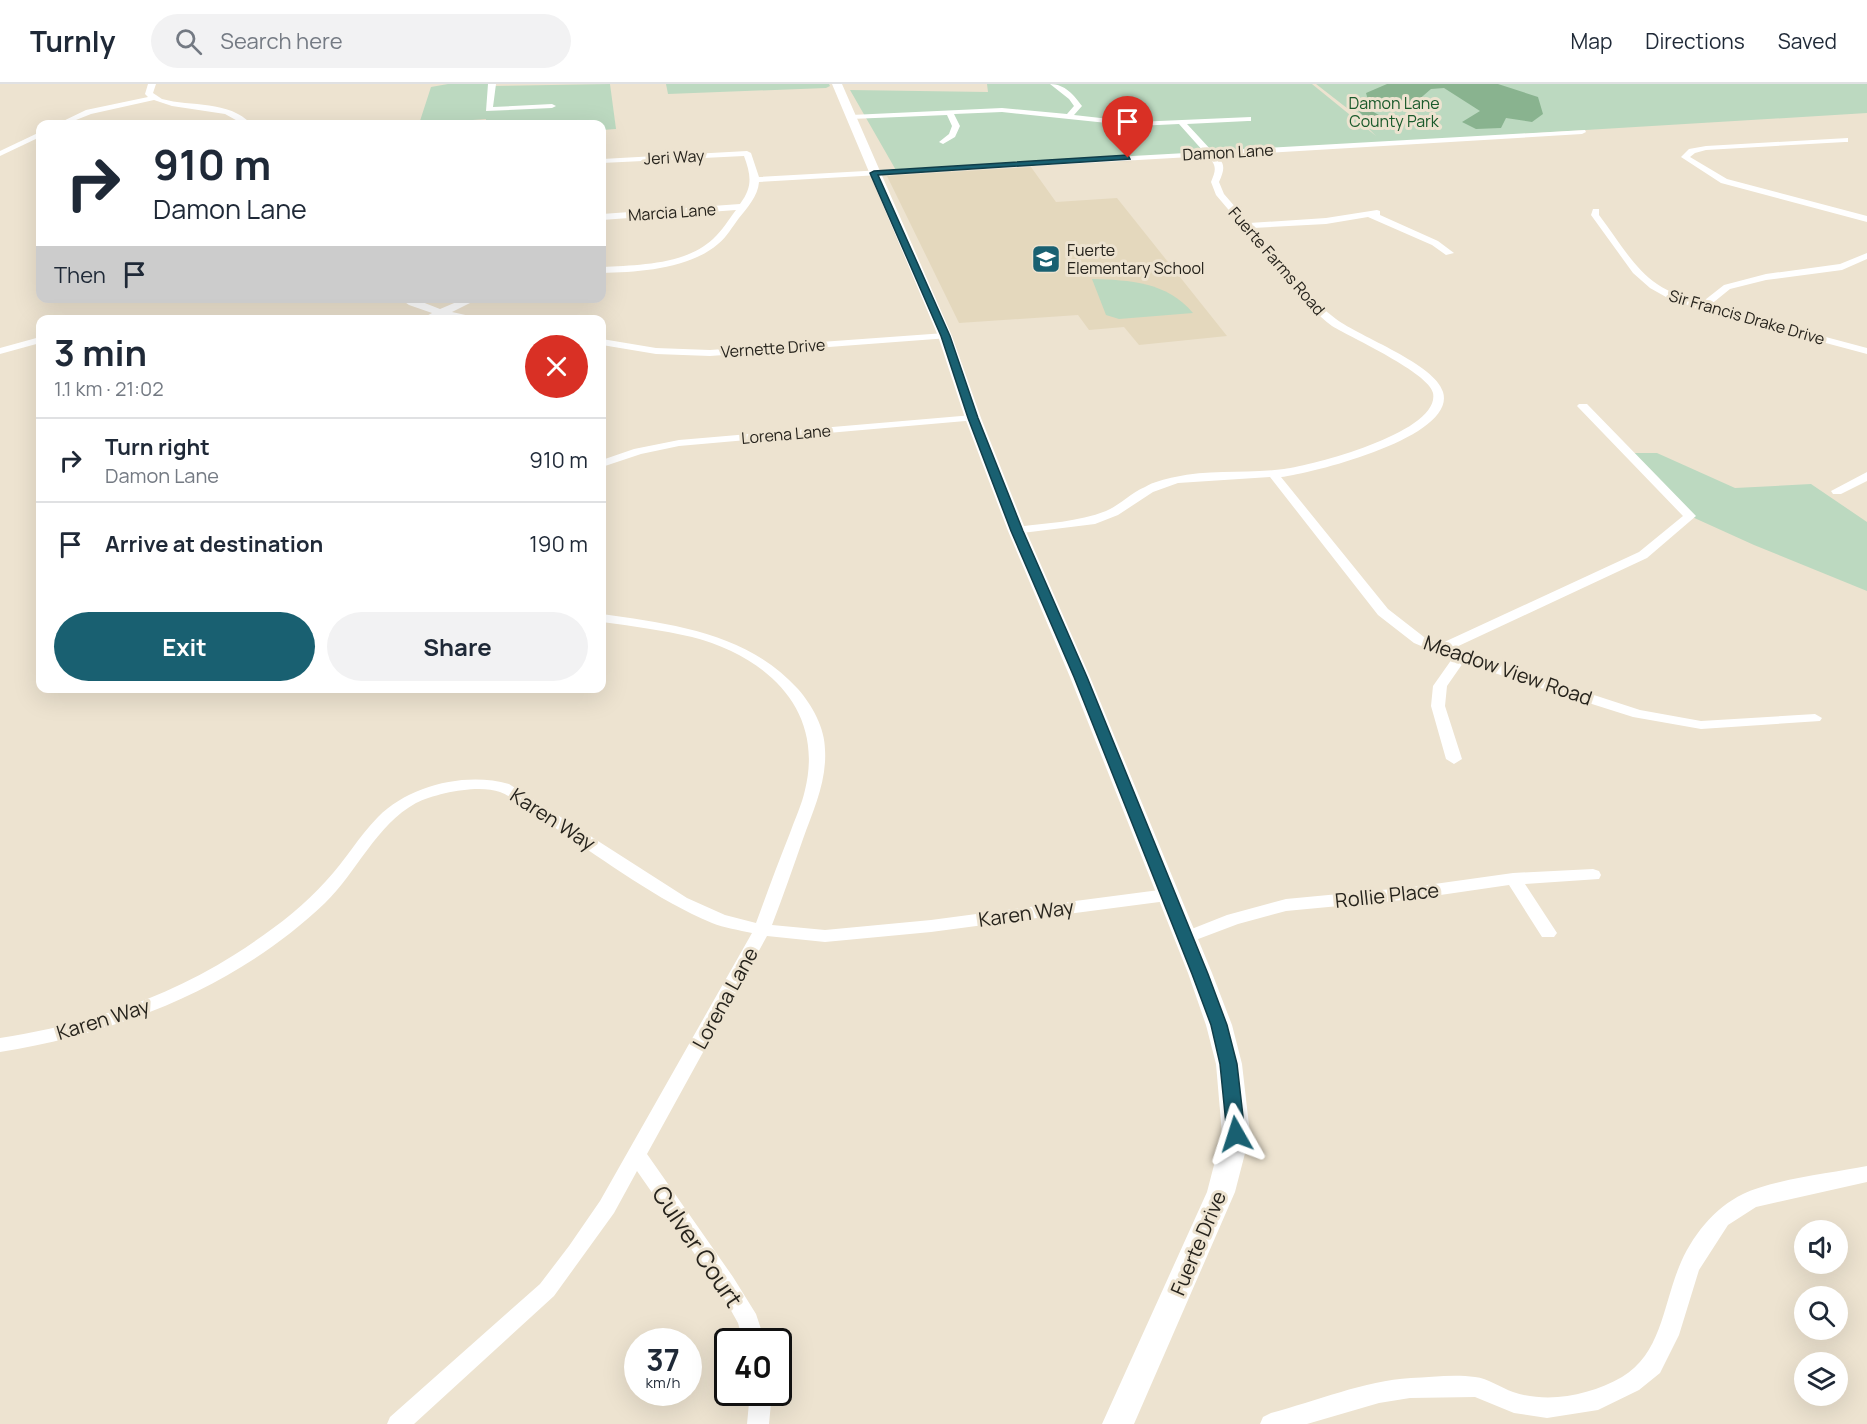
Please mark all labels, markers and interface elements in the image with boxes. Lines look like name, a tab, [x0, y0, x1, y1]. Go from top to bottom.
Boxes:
search box	[151, 14, 571, 68]
text: Turnly	[30, 22, 115, 60]
icon: search	[172, 25, 205, 58]
text: Search here	[220, 26, 343, 56]
text: Map	[1571, 27, 1612, 55]
text: Directions	[1645, 27, 1745, 55]
text: Saved	[1778, 27, 1837, 55]
park label: Damon Lane County Park	[1348, 92, 1440, 132]
pin	[1102, 96, 1153, 158]
icon: arrive	[1111, 105, 1144, 138]
text: 910 m	[153, 135, 271, 193]
street label: Damon Lane	[1182, 139, 1274, 165]
icon: right	[54, 144, 132, 222]
street label: Jeri Way	[643, 144, 705, 170]
text: Damon Lane	[153, 190, 307, 227]
street label: Marcia Lane	[627, 198, 717, 226]
street label: Fuerte Farms Road	[1224, 202, 1330, 320]
place label: Fuerte Elementary School	[1067, 239, 1205, 279]
school or university icon: Fuerte Elementary School	[1030, 243, 1062, 275]
icon: arrive	[118, 258, 151, 291]
text: Then	[54, 260, 106, 290]
street label: Sir Francis Drake Drive	[1666, 284, 1828, 350]
text: 3 min	[54, 328, 147, 377]
street label: Vernette Drive	[720, 333, 826, 363]
button: close	[525, 335, 588, 398]
text: 1.1 km · 21:02	[54, 375, 164, 402]
street label: Lorena Lane	[740, 419, 832, 449]
text: Turn right	[105, 432, 210, 462]
icon: right	[54, 444, 87, 477]
text: 910 m	[529, 445, 588, 475]
text: Damon Lane	[105, 462, 219, 489]
icon: arrive	[54, 528, 87, 561]
text: Arrive at destination	[105, 529, 323, 559]
text: 190 m	[529, 529, 588, 559]
button: Exit	[54, 612, 315, 681]
button: Share	[327, 612, 588, 681]
street label: Meadow View Road	[1420, 629, 1596, 711]
street label: Karen Way	[505, 781, 601, 857]
street label: Rollie Place	[1334, 876, 1440, 914]
street label: Karen Way	[977, 893, 1076, 933]
street label: Lorena Lane	[686, 942, 764, 1054]
street label: Karen Way	[53, 992, 153, 1046]
position arrow	[1204, 1102, 1268, 1166]
street label: Culver Court	[645, 1179, 751, 1313]
street label: Fuerte Drive	[1164, 1187, 1232, 1299]
map controls	[1794, 1220, 1848, 1406]
button: sound	[1794, 1220, 1848, 1274]
button: search	[1794, 1286, 1848, 1340]
speed limit sign: 40	[714, 1328, 792, 1406]
text: 37	[646, 1339, 680, 1380]
button: layers	[1794, 1352, 1848, 1406]
text: km/h	[646, 1372, 680, 1393]

